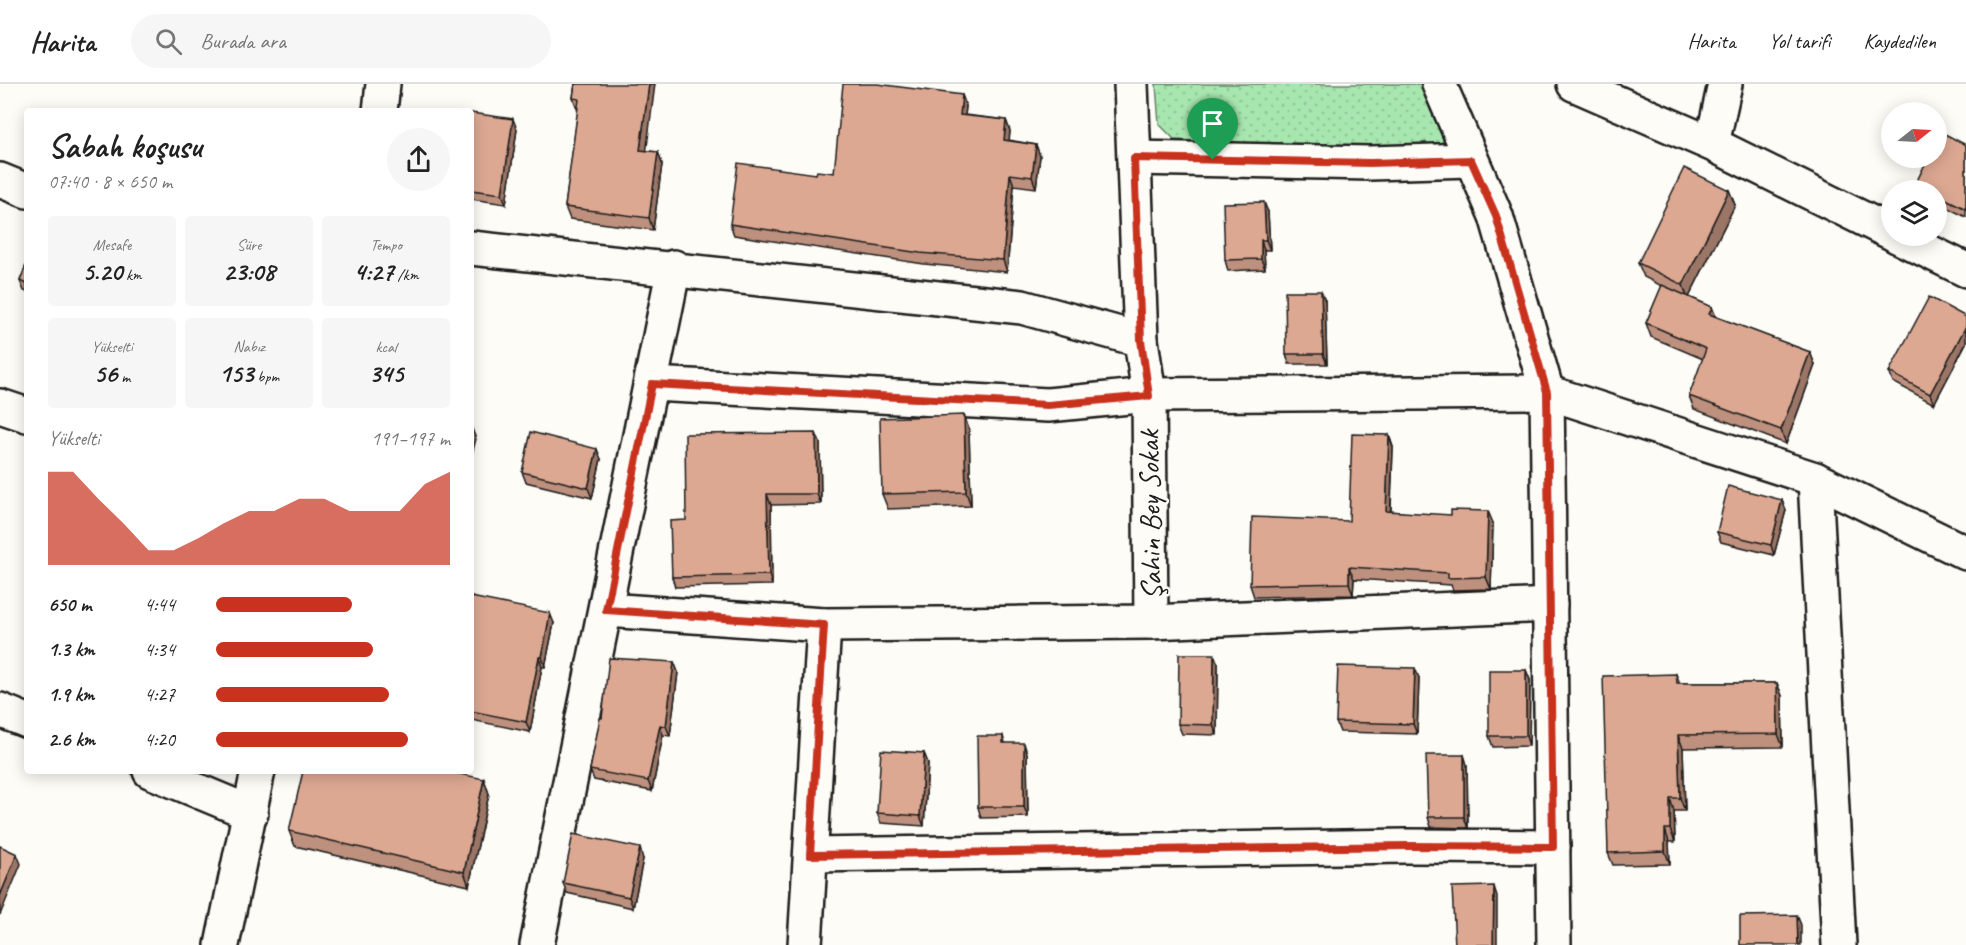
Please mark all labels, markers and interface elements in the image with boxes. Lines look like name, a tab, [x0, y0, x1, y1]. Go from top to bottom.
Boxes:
search box	[131, 14, 551, 68]
text: Harita	[30, 24, 95, 59]
icon: search	[152, 25, 185, 58]
text: Burada ara	[200, 27, 286, 55]
text: Harita	[1687, 28, 1736, 54]
text: Yol tarifi	[1769, 28, 1830, 54]
text: Kaydedilen	[1863, 28, 1936, 54]
pin	[1187, 98, 1238, 160]
north arrow	[1881, 102, 1947, 168]
map controls	[1881, 102, 1947, 246]
icon: arrive	[1196, 107, 1229, 140]
text: Sabah koşusu	[48, 125, 202, 167]
button: share	[387, 128, 450, 191]
text: 07:40 · 8 × 650 m	[48, 169, 172, 194]
button: layers	[1881, 180, 1947, 246]
text: Mesafe	[93, 235, 131, 255]
text: Süre	[237, 235, 261, 255]
text: Tempo	[370, 235, 402, 255]
text: 5.20	[82, 255, 122, 288]
text: 23:08	[223, 255, 275, 288]
text: 4:27	[354, 255, 394, 288]
text: km	[122, 265, 142, 285]
text: /km	[394, 265, 418, 285]
text: Yükselti	[91, 337, 133, 357]
text: Nabız	[233, 337, 265, 357]
text: kcal	[375, 337, 397, 357]
text: 56	[94, 357, 117, 390]
text: 153	[219, 357, 253, 390]
text: 345	[369, 357, 403, 390]
text: m	[117, 367, 130, 387]
text: bpm	[253, 367, 279, 387]
text: Yükselti	[48, 426, 100, 451]
text: 191–197 m	[371, 426, 450, 451]
street label: Şahin Bey Sokak	[1129, 428, 1170, 600]
text: 650 m	[48, 592, 91, 617]
text: 4:44	[144, 592, 175, 617]
text: 1.3 km	[48, 637, 95, 662]
text: 4:34	[144, 637, 175, 662]
text: 1.9 km	[48, 682, 94, 707]
text: 4:27	[144, 682, 175, 707]
text: 2.6 km	[48, 727, 95, 752]
text: 4:20	[144, 727, 175, 752]

